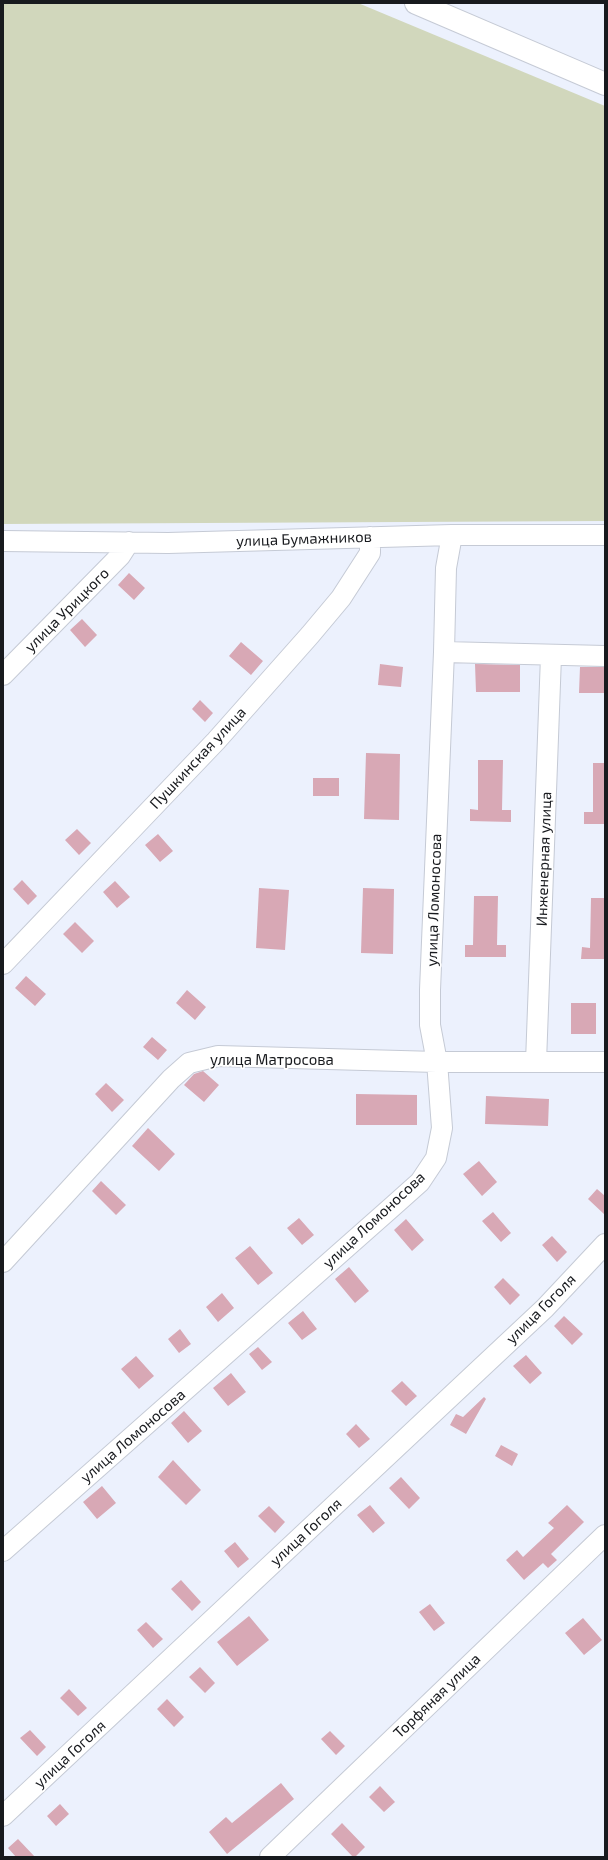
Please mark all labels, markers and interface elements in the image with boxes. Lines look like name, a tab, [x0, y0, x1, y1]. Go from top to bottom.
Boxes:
street label: улица Бумажников	[236, 528, 372, 550]
street label: улица Урицкого	[21, 564, 113, 656]
street label: Пушкинская улица	[146, 703, 250, 813]
street label: Инженерная улица	[533, 791, 555, 927]
street label: улица Ломоносова	[423, 833, 445, 967]
street label: улица Матросова	[210, 1051, 334, 1069]
street label: улица Ломоносова	[319, 1168, 429, 1272]
street label: улица Гоголя	[502, 1270, 580, 1348]
street label: улица Ломоносова	[77, 1386, 189, 1486]
street label: улица Гоголя	[267, 1494, 345, 1570]
street label: Торфяная улица	[390, 1650, 484, 1742]
street label: улица Гоголя	[31, 1716, 109, 1792]

